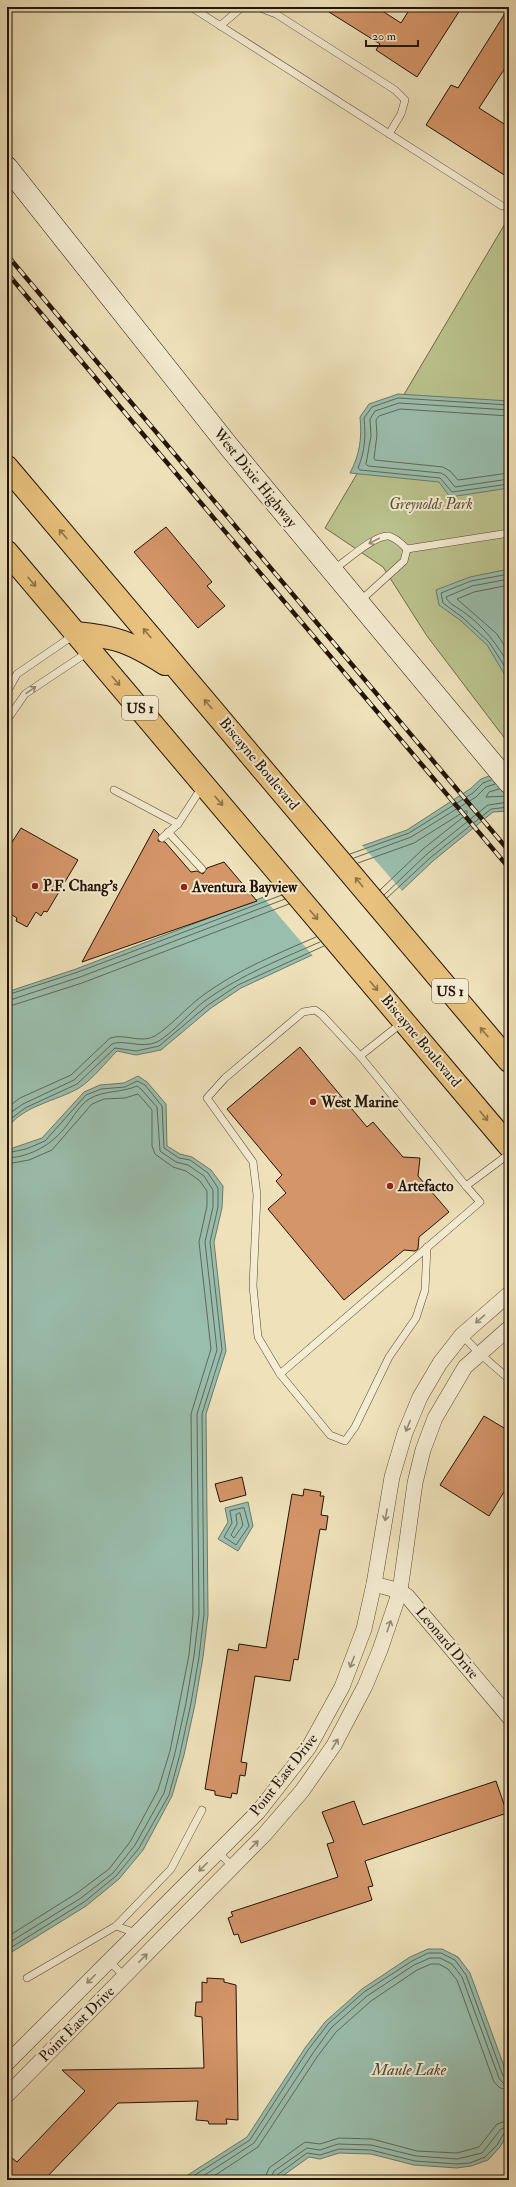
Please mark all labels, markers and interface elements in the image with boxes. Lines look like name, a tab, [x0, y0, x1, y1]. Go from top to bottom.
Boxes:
scale bar	[366, 22, 418, 48]
text: 20 m	[372, 29, 397, 44]
street label: West Dixie Highway	[208, 424, 301, 532]
park label: Greynolds Park	[389, 495, 473, 514]
one-way arrow	[59, 529, 68, 539]
one-way arrow	[368, 538, 380, 546]
one-way arrow	[28, 576, 37, 587]
one-way arrow	[143, 628, 152, 639]
one-way arrow	[112, 675, 121, 686]
one-way arrow	[25, 686, 36, 694]
road number: US 1	[122, 696, 158, 720]
one-way arrow	[203, 699, 212, 710]
street label: Biscayne Boulevard	[215, 714, 304, 815]
one-way arrow	[214, 796, 223, 807]
place label: P.F. Chang's	[43, 877, 118, 897]
one-way arrow	[354, 877, 363, 888]
place label: Aventura Bayview	[191, 878, 298, 898]
marker: P.F. Chang's	[30, 881, 40, 891]
marker: Aventura Bayview	[179, 882, 189, 892]
one-way arrow	[310, 910, 319, 921]
road number: US 1	[432, 979, 468, 1003]
one-way arrow	[370, 981, 379, 991]
street label: Biscayne Boulevard	[377, 991, 466, 1092]
one-way arrow	[479, 1026, 488, 1037]
place label: West Marine	[320, 1093, 399, 1112]
marker: West Marine	[308, 1097, 318, 1107]
one-way arrow	[479, 1111, 488, 1121]
place label: Artefacto	[397, 1177, 454, 1196]
marker: Artefacto	[385, 1181, 395, 1191]
one-way arrow	[474, 1315, 485, 1324]
one-way arrow	[403, 1419, 411, 1431]
one-way arrow	[382, 1508, 390, 1521]
street label: Leonard Drive	[411, 1603, 483, 1683]
one-way arrow	[385, 1620, 393, 1632]
one-way arrow	[348, 1656, 356, 1668]
street label: Point East Drive	[246, 1730, 322, 1820]
one-way arrow	[331, 1738, 339, 1750]
one-way arrow	[249, 1841, 259, 1850]
one-way arrow	[198, 1862, 208, 1872]
one-way arrow	[139, 1953, 148, 1963]
one-way arrow	[86, 1974, 96, 1984]
street label: Point East Drive	[35, 1982, 119, 2066]
water label: Maule Lake	[371, 2060, 447, 2080]

